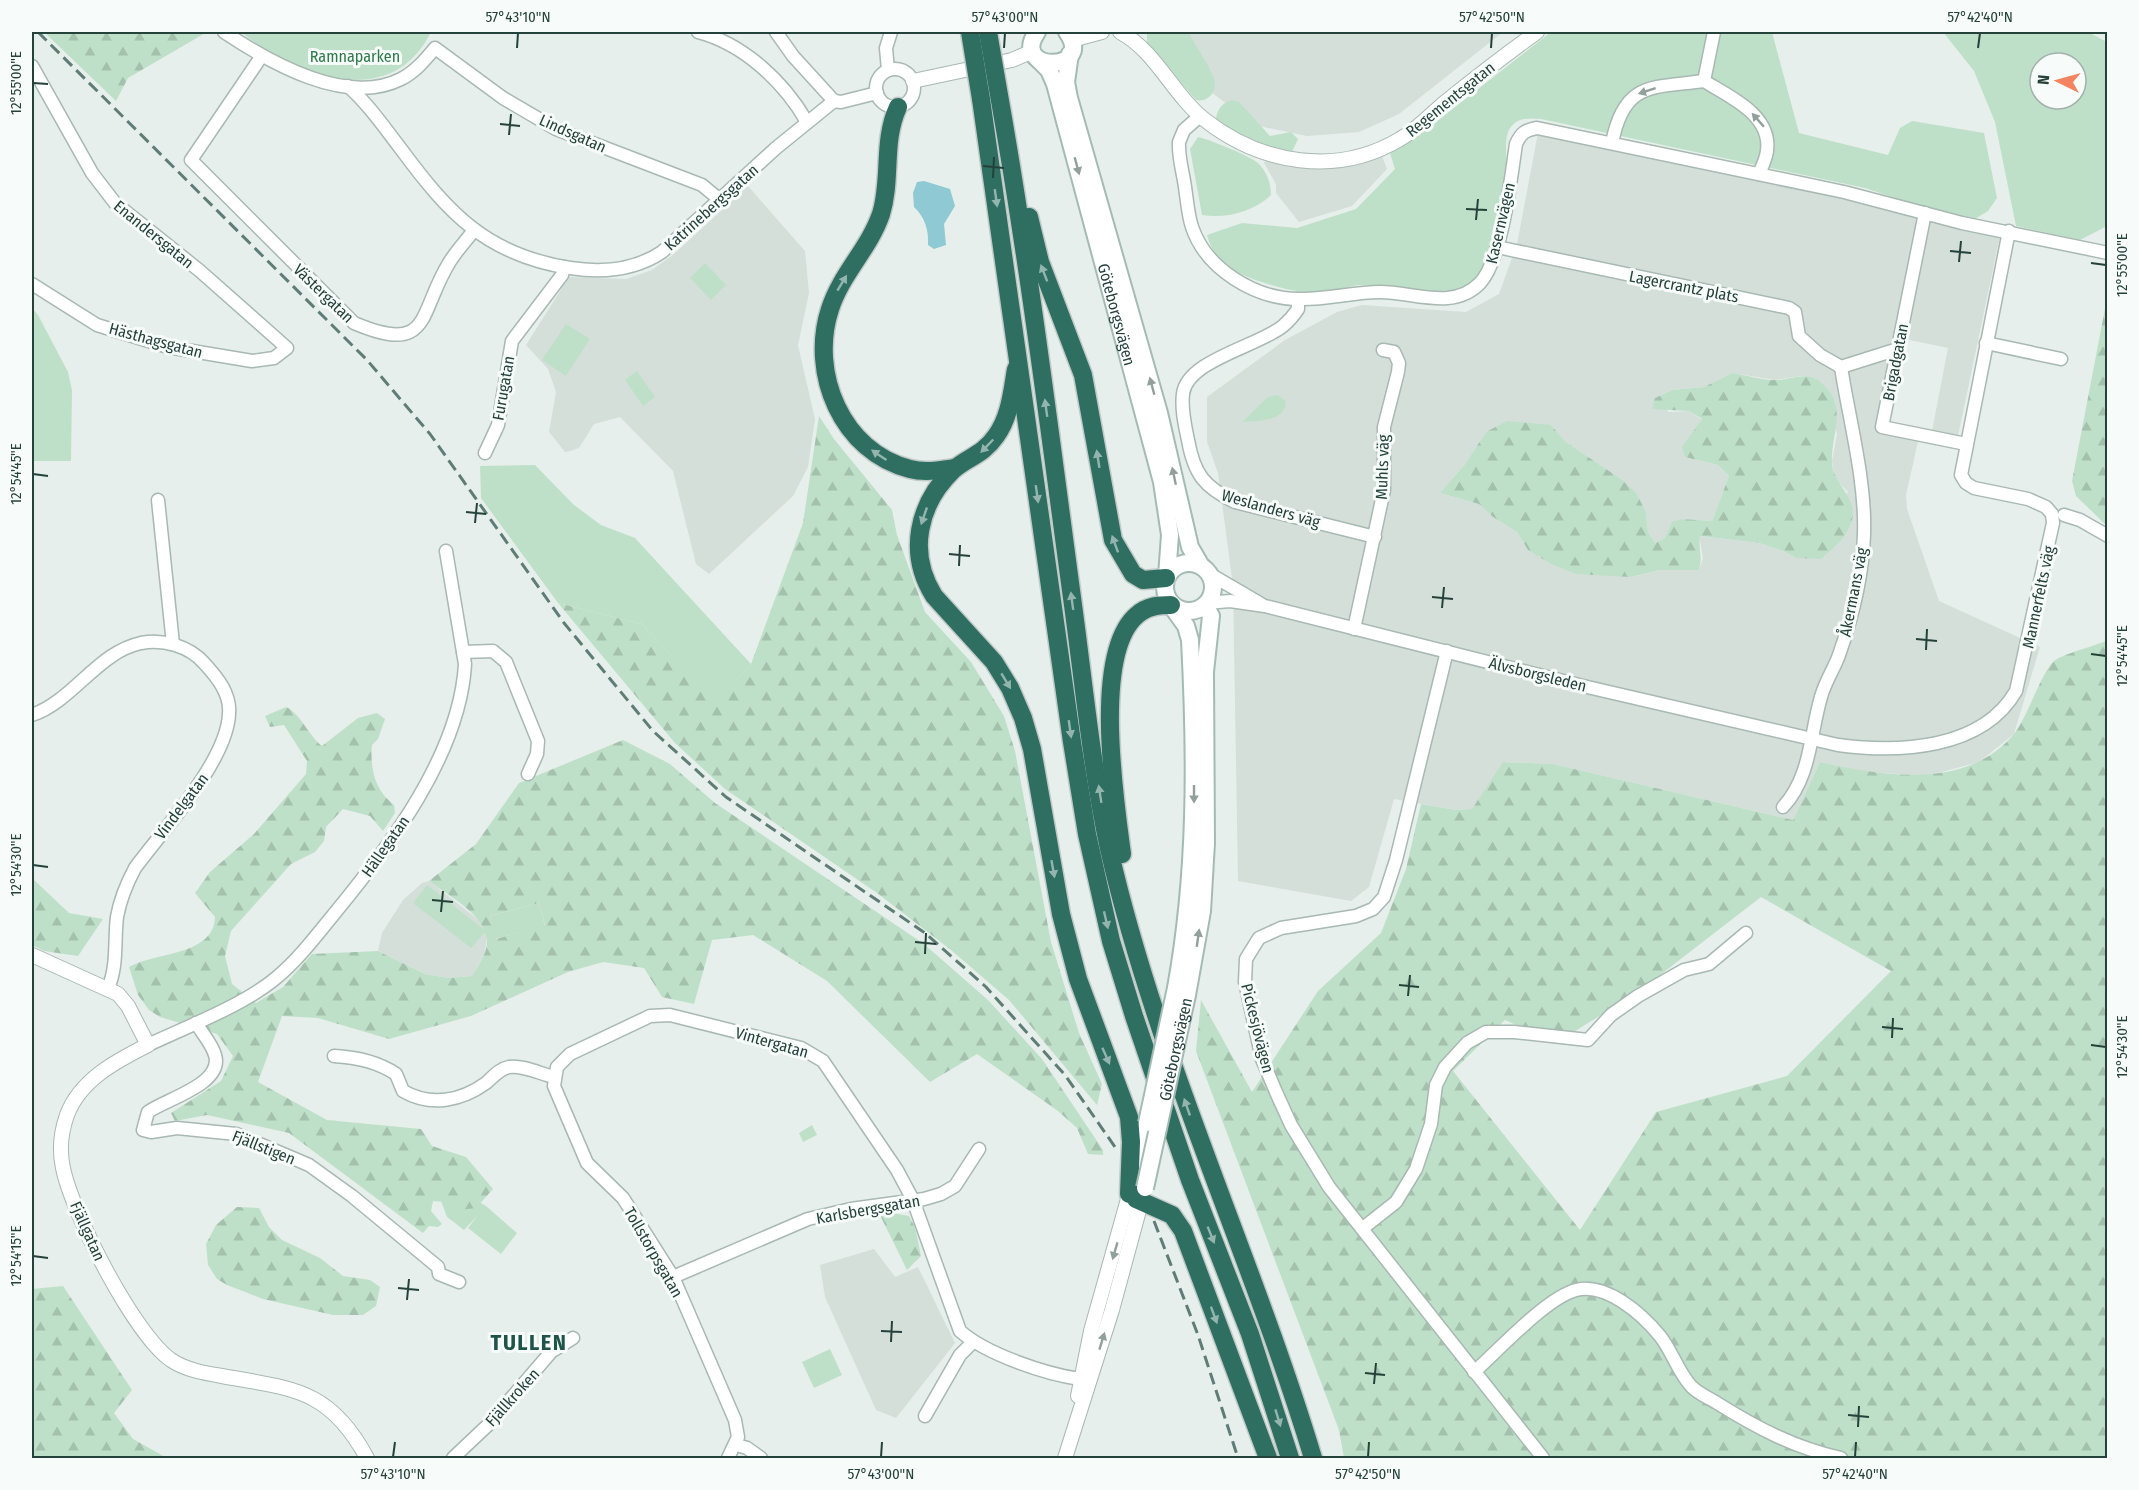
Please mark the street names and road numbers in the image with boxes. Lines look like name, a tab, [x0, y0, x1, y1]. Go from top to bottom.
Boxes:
street label: Regementsgatan	[1402, 58, 1499, 141]
street label: Lindsgatan	[536, 110, 609, 157]
street label: Katrinebergsgatan	[660, 160, 762, 255]
street label: Kasernvägen	[1482, 181, 1519, 266]
street label: Enandersgatan	[110, 196, 197, 272]
street label: Västergatan	[289, 260, 358, 327]
street label: Göteborgsvägen	[1094, 261, 1139, 368]
street label: Lagercrantz plats	[1628, 267, 1740, 306]
street label: Hästhagsgatan	[107, 319, 205, 362]
street label: Brigadgatan	[1879, 322, 1912, 402]
street label: Furugatan	[488, 354, 519, 422]
street label: Muhls väg	[1372, 434, 1393, 500]
street label: Weslanders väg	[1219, 485, 1323, 532]
street label: Mannerfelts väg	[2018, 544, 2059, 650]
street label: Åkermans väg	[1835, 545, 1872, 638]
street label: Älvsborgsleden	[1487, 653, 1589, 696]
street label: Vindelgatan	[150, 770, 212, 843]
street label: Hällegatan	[358, 812, 413, 880]
street label: Pickesjövägen	[1237, 981, 1278, 1075]
street label: Göteborgsvägen	[1155, 996, 1196, 1103]
street label: Vintergatan	[733, 1023, 811, 1062]
street label: Fjällstigen	[229, 1126, 298, 1169]
street label: Karlsbergsgatan	[815, 1191, 922, 1228]
street label: Fjällgatan	[66, 1199, 109, 1264]
street label: Tollstorpsgatan	[620, 1204, 687, 1301]
street label: Fjällkroken	[481, 1364, 543, 1430]

